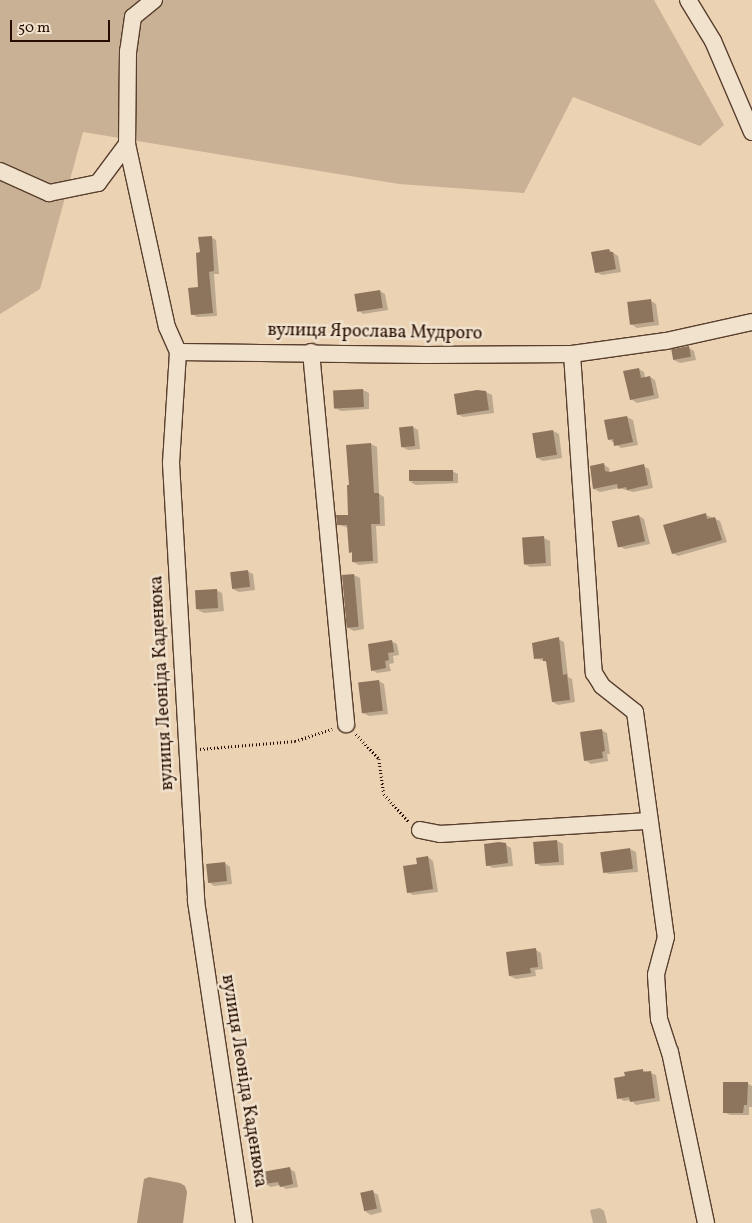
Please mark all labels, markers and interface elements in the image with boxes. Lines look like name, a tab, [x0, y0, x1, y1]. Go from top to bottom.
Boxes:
scale bar	[12, 10, 112, 42]
text: 50 m	[18, 18, 50, 39]
street label: вулиця Ярослава Мудрого	[267, 320, 483, 346]
street label: вулиця Леоніда Каденюка	[147, 575, 179, 791]
street label: вулиця Леоніда Каденюка	[216, 973, 270, 1189]

